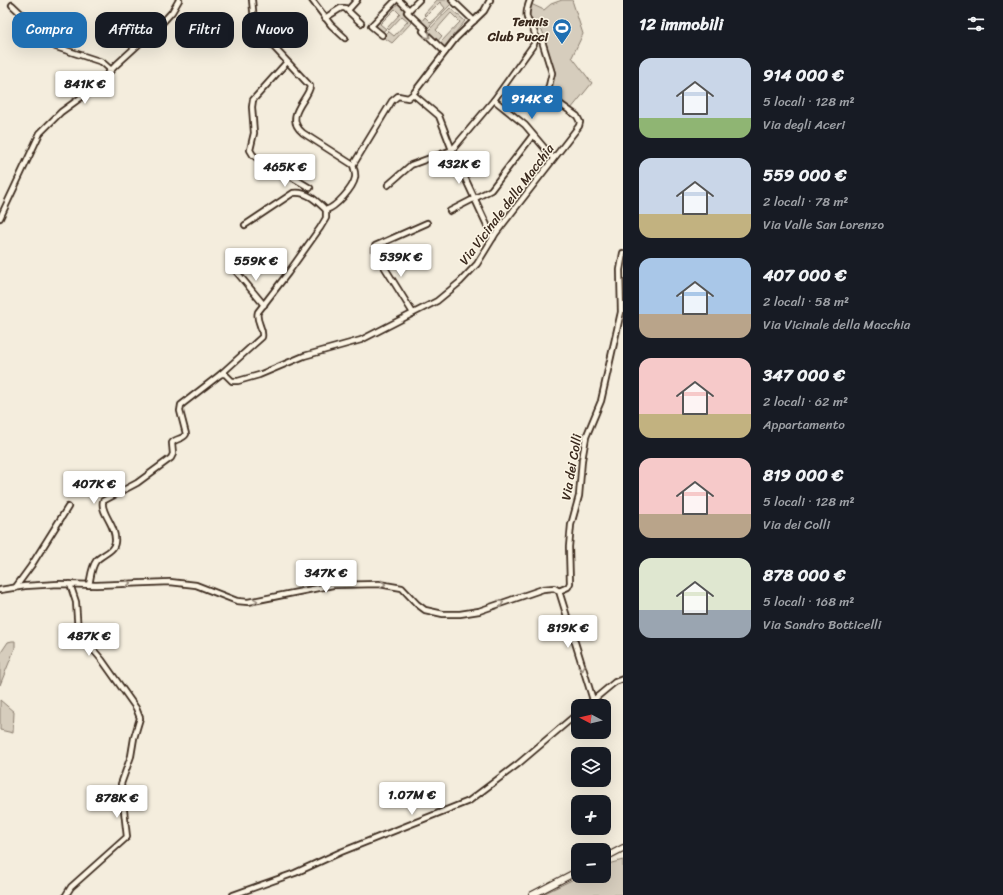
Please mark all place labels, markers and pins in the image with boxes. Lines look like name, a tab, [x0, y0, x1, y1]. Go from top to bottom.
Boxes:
place label: Tennis Club Pucci	[487, 10, 549, 48]
sports icon: Tennis Club Pucci	[551, 17, 573, 45]
pin: 841K €	[52, 71, 118, 105]
pin: 914K €	[499, 86, 565, 120]
pin: 432K €	[426, 151, 492, 185]
pin: 465K €	[252, 154, 318, 188]
pin: 539K €	[368, 244, 434, 278]
pin: 559K €	[223, 248, 289, 282]
pin: 407K €	[61, 471, 127, 505]
pin: 347K €	[293, 560, 359, 594]
pin: 819K €	[535, 615, 601, 649]
pin: 487K €	[56, 623, 122, 657]
pin: 1.07M €	[375, 782, 449, 816]
pin: 878K €	[84, 785, 150, 819]

